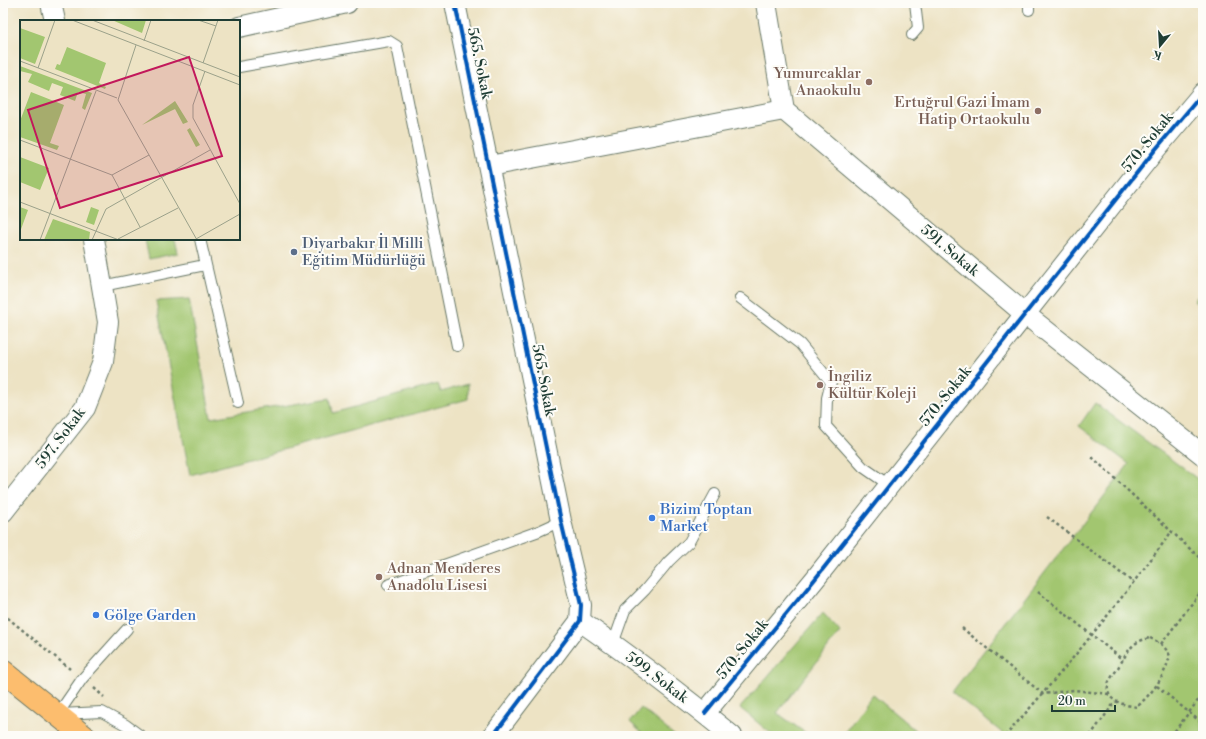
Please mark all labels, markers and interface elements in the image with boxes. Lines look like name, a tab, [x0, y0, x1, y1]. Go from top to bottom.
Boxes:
inset map	[20, 20, 240, 240]
street label: 565. Sokak	[463, 25, 497, 102]
north arrow	[1140, 26, 1180, 66]
text: K	[1150, 46, 1164, 63]
place label: Yumurcaklar Anaokulu	[773, 64, 862, 100]
marker: Yumurcaklar Anaokulu	[864, 77, 874, 87]
place label: Ertuğrul Gazi İmam Hatip Ortaokulu	[894, 92, 1030, 129]
marker: Ertuğrul Gazi İmam Hatip Ortaokulu	[1033, 106, 1043, 116]
street label: 570. Sokak	[1117, 107, 1178, 176]
street label: 591. Sokak	[916, 220, 984, 281]
place label: Diyarbakır İl Milli Eğitim Müdürlüğü	[302, 233, 426, 270]
marker: Diyarbakır İl Milli Eğitim Müdürlüğü	[289, 247, 299, 257]
street label: 565. Sokak	[527, 343, 560, 419]
street label: 570. Sokak	[915, 361, 976, 430]
place label: İngiliz Kültür Koleji	[828, 366, 917, 403]
marker: İngiliz Kültür Koleji	[815, 380, 825, 390]
street label: 597. Sokak	[31, 403, 90, 473]
place label: Bizim Toptan Market	[659, 500, 752, 536]
marker: Bizim Toptan Market	[647, 513, 657, 523]
place label: Adnan Menderes Anadolu Lisesi	[386, 559, 501, 595]
marker: Adnan Menderes Anadolu Lisesi	[374, 572, 384, 582]
place label: Gölge Garden	[104, 606, 196, 625]
marker: Gölge Garden	[91, 610, 101, 620]
street label: 570. Sokak	[712, 614, 773, 683]
street label: 599. Sokak	[622, 648, 693, 708]
scale bar	[1052, 687, 1115, 713]
text: 20 m	[1058, 694, 1086, 709]

